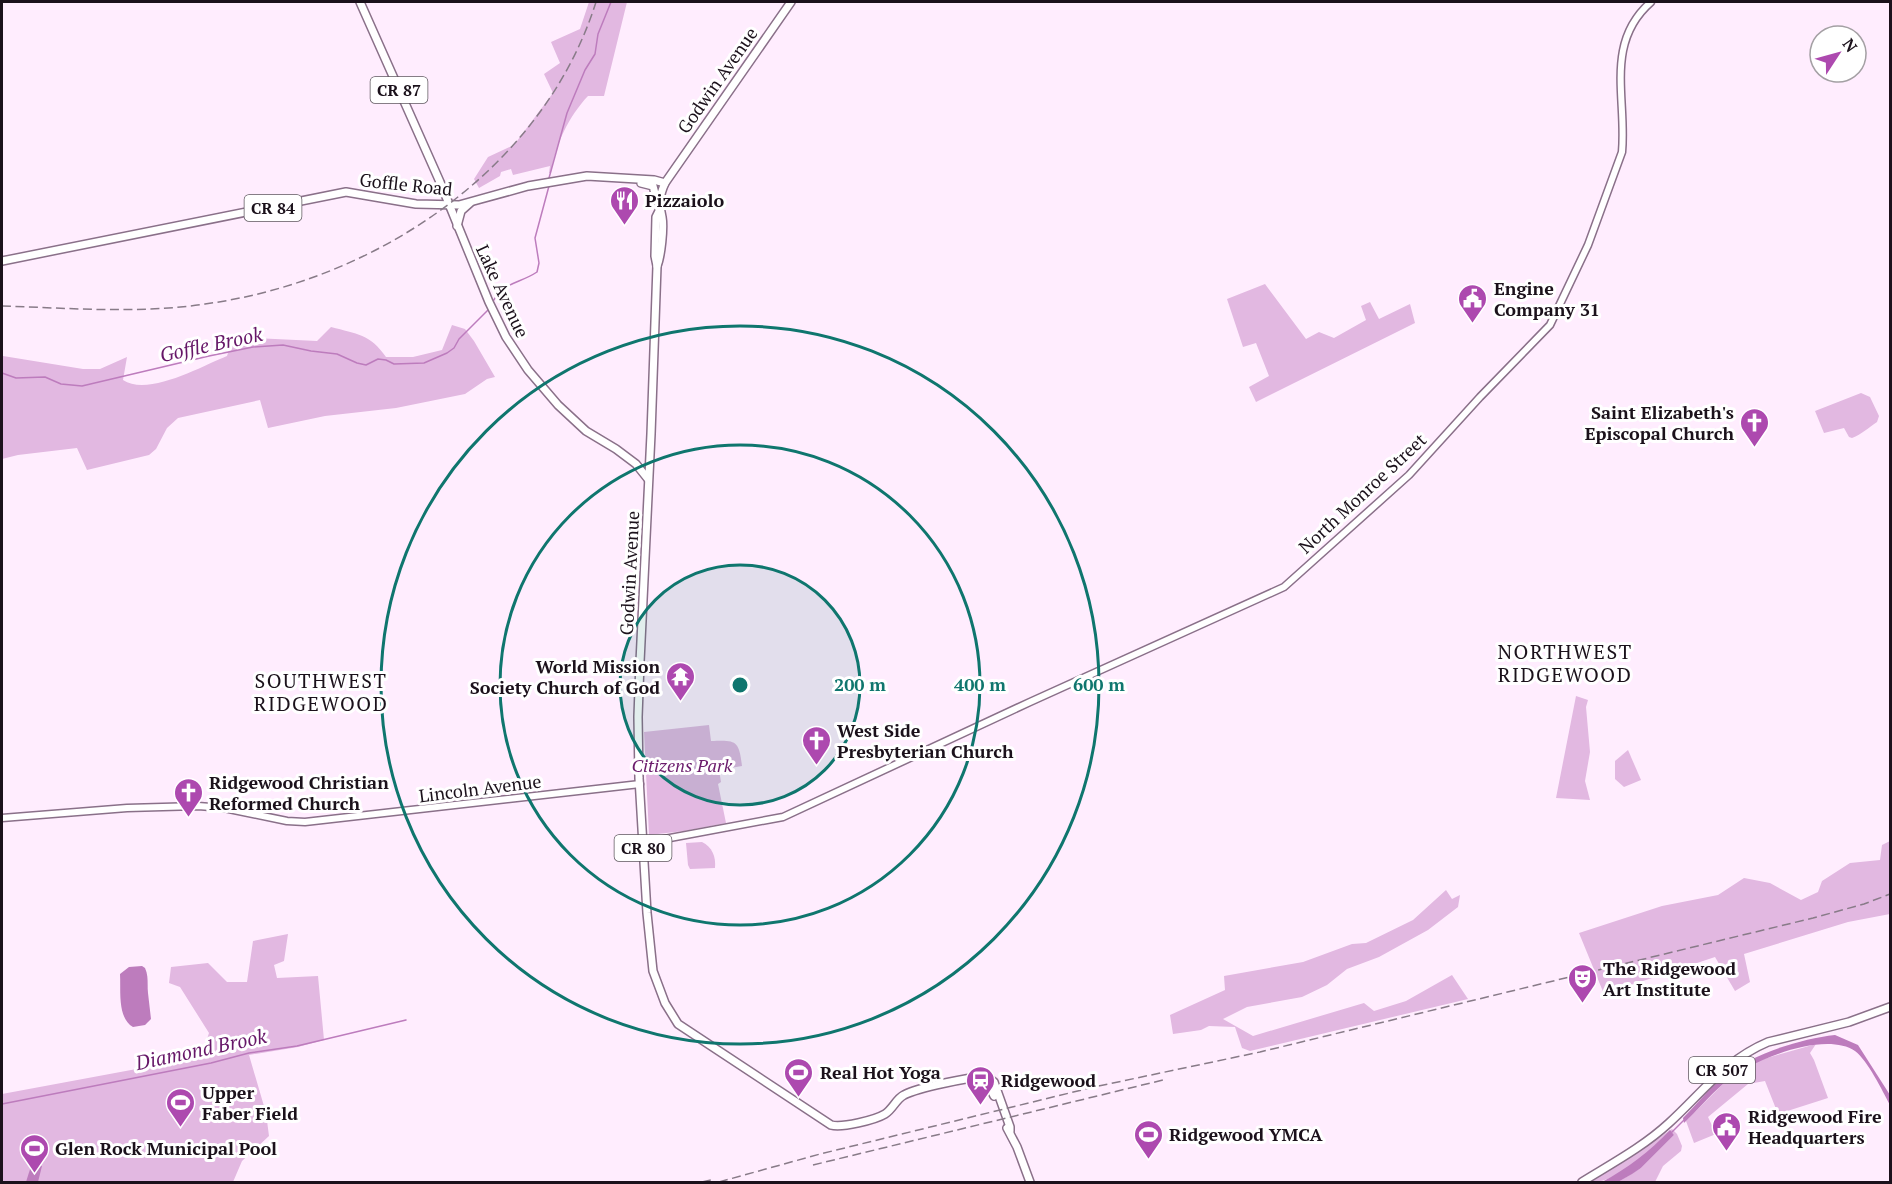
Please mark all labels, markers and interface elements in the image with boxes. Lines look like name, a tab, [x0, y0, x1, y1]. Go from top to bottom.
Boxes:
street label: Godwin Avenue	[671, 22, 763, 138]
north arrow	[1808, 24, 1868, 84]
text: N	[1838, 34, 1863, 57]
road number: CR 87	[370, 77, 428, 103]
street label: Goffle Road	[358, 167, 454, 201]
restaurant icon: Pizzaiolo	[608, 184, 640, 226]
place label: Pizzaiolo	[645, 188, 724, 212]
road number: CR 84	[244, 195, 302, 221]
street label: Lake Avenue	[471, 241, 535, 341]
place label: Engine Company 31	[1494, 276, 1600, 321]
public building icon: Engine Company 31	[1457, 282, 1489, 324]
water label: Goffle Brook	[157, 320, 265, 368]
place label: Saint Elizabeth's Episcopal Church	[1585, 400, 1734, 445]
church icon: Saint Elizabeth's Episcopal Church	[1739, 406, 1771, 448]
street label: North Monroe Street	[1293, 427, 1431, 558]
street label: Godwin Avenue	[614, 510, 644, 636]
district label: NORTHWEST RIDGEWOOD	[1497, 638, 1633, 688]
place label: World Mission Society Church of God	[470, 654, 660, 699]
temple icon: World Mission Society Church of God	[665, 660, 697, 702]
district label: SOUTHWEST RIDGEWOOD	[254, 667, 388, 717]
text: 200 m	[834, 672, 886, 696]
text: 400 m	[954, 672, 1006, 696]
text: 600 m	[1073, 672, 1125, 696]
centre of rings	[730, 675, 750, 695]
place label: West Side Presbyterian Church	[837, 718, 1014, 763]
church icon: West Side Presbyterian Church	[800, 724, 832, 766]
park label: Citizens Park	[632, 753, 733, 777]
street label: Lincoln Avenue	[417, 769, 543, 807]
place label: Ridgewood Christian Reformed Church	[209, 770, 389, 815]
church icon: Ridgewood Christian Reformed Church	[172, 776, 204, 818]
road number: CR 80	[614, 835, 672, 861]
place label: The Ridgewood Art Institute	[1603, 956, 1736, 1001]
theatre icon: The Ridgewood Art Institute	[1566, 962, 1598, 1004]
water label: Diamond Brook	[132, 1022, 269, 1076]
sports icon: Real Hot Yoga	[783, 1056, 815, 1098]
road number: CR 507	[1689, 1057, 1755, 1083]
place label: Real Hot Yoga	[820, 1060, 941, 1084]
station icon: Ridgewood	[964, 1064, 996, 1106]
place label: Ridgewood	[1001, 1068, 1096, 1092]
place label: Upper Faber Field	[202, 1080, 298, 1125]
sports icon: Upper Faber Field	[165, 1086, 197, 1128]
place label: Ridgewood Fire Headquarters	[1748, 1104, 1882, 1149]
public building icon: Ridgewood Fire Headquarters	[1711, 1110, 1743, 1152]
sports icon: Ridgewood YMCA	[1132, 1118, 1164, 1160]
place label: Ridgewood YMCA	[1169, 1122, 1323, 1146]
sports icon: Glen Rock Municipal Pool	[18, 1132, 50, 1174]
place label: Glen Rock Municipal Pool	[55, 1136, 277, 1160]

